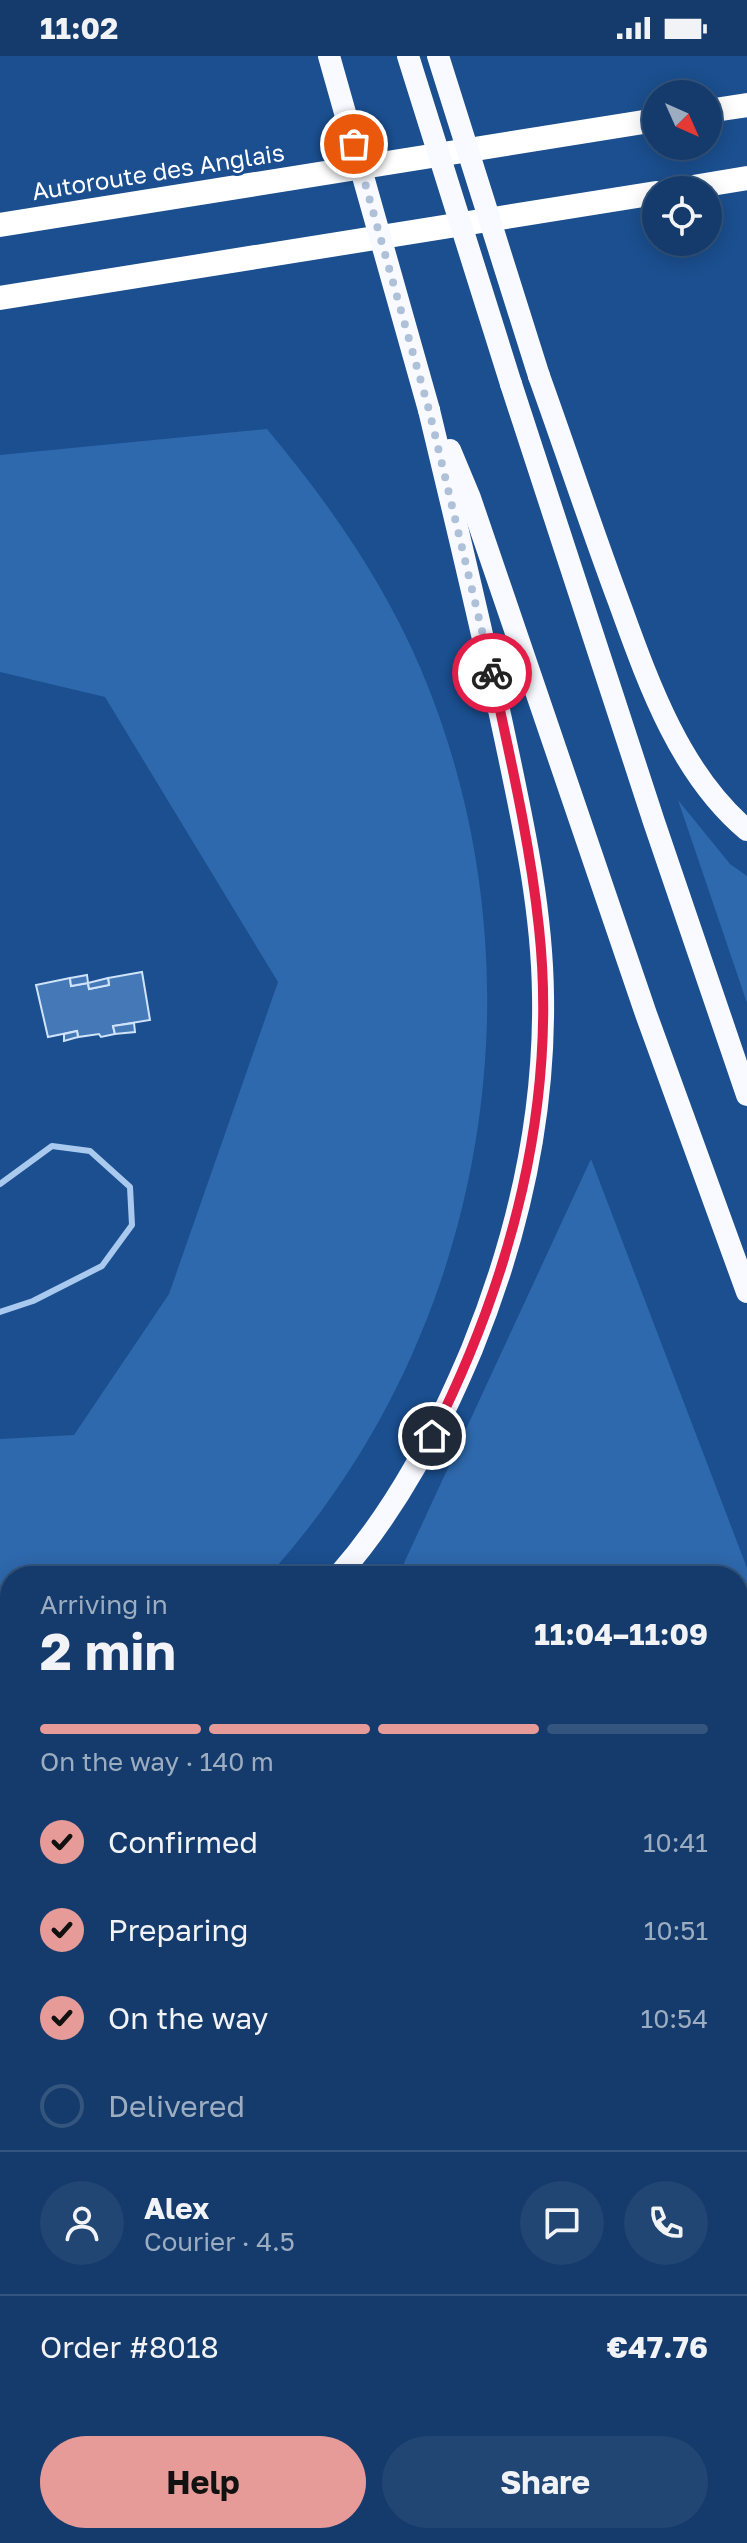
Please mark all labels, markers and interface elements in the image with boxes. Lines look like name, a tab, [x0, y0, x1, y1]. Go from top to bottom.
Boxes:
text: 11:02	[40, 10, 118, 46]
north arrow	[642, 80, 722, 160]
map controls	[642, 80, 722, 256]
pin	[320, 110, 388, 178]
icon: bag	[332, 122, 376, 166]
street label: Autoroute des Anglais	[30, 137, 286, 205]
button: locate	[642, 176, 722, 256]
courier	[452, 633, 532, 713]
icon: bike	[470, 651, 514, 695]
pin	[398, 1402, 466, 1470]
icon: home	[410, 1414, 454, 1458]
text: Arriving in	[40, 1589, 168, 1620]
text: 11:04–11:09	[534, 1616, 708, 1652]
text: 2 min	[40, 1619, 176, 1681]
text: On the way · 140 m	[40, 1746, 274, 1777]
icon: check	[40, 1820, 84, 1864]
text: Confirmed	[108, 1824, 258, 1860]
text: 10:41	[643, 1827, 708, 1858]
icon: check	[40, 1908, 84, 1952]
text: Preparing	[108, 1912, 249, 1948]
text: 10:51	[644, 1915, 708, 1946]
icon: check	[40, 1996, 84, 2040]
text: On the way	[108, 2000, 268, 2036]
text: 10:54	[641, 2003, 708, 2034]
text: Delivered	[108, 2088, 245, 2124]
button: person	[40, 2181, 124, 2265]
button: chat	[520, 2181, 604, 2265]
button: phone	[624, 2181, 708, 2265]
text: Alex	[144, 2190, 209, 2226]
text: Courier · 4.5	[144, 2226, 295, 2257]
text: Order #8018	[40, 2329, 219, 2365]
text: €47.76	[607, 2329, 708, 2365]
button: Help	[40, 2436, 366, 2528]
button: Share	[382, 2436, 708, 2528]

